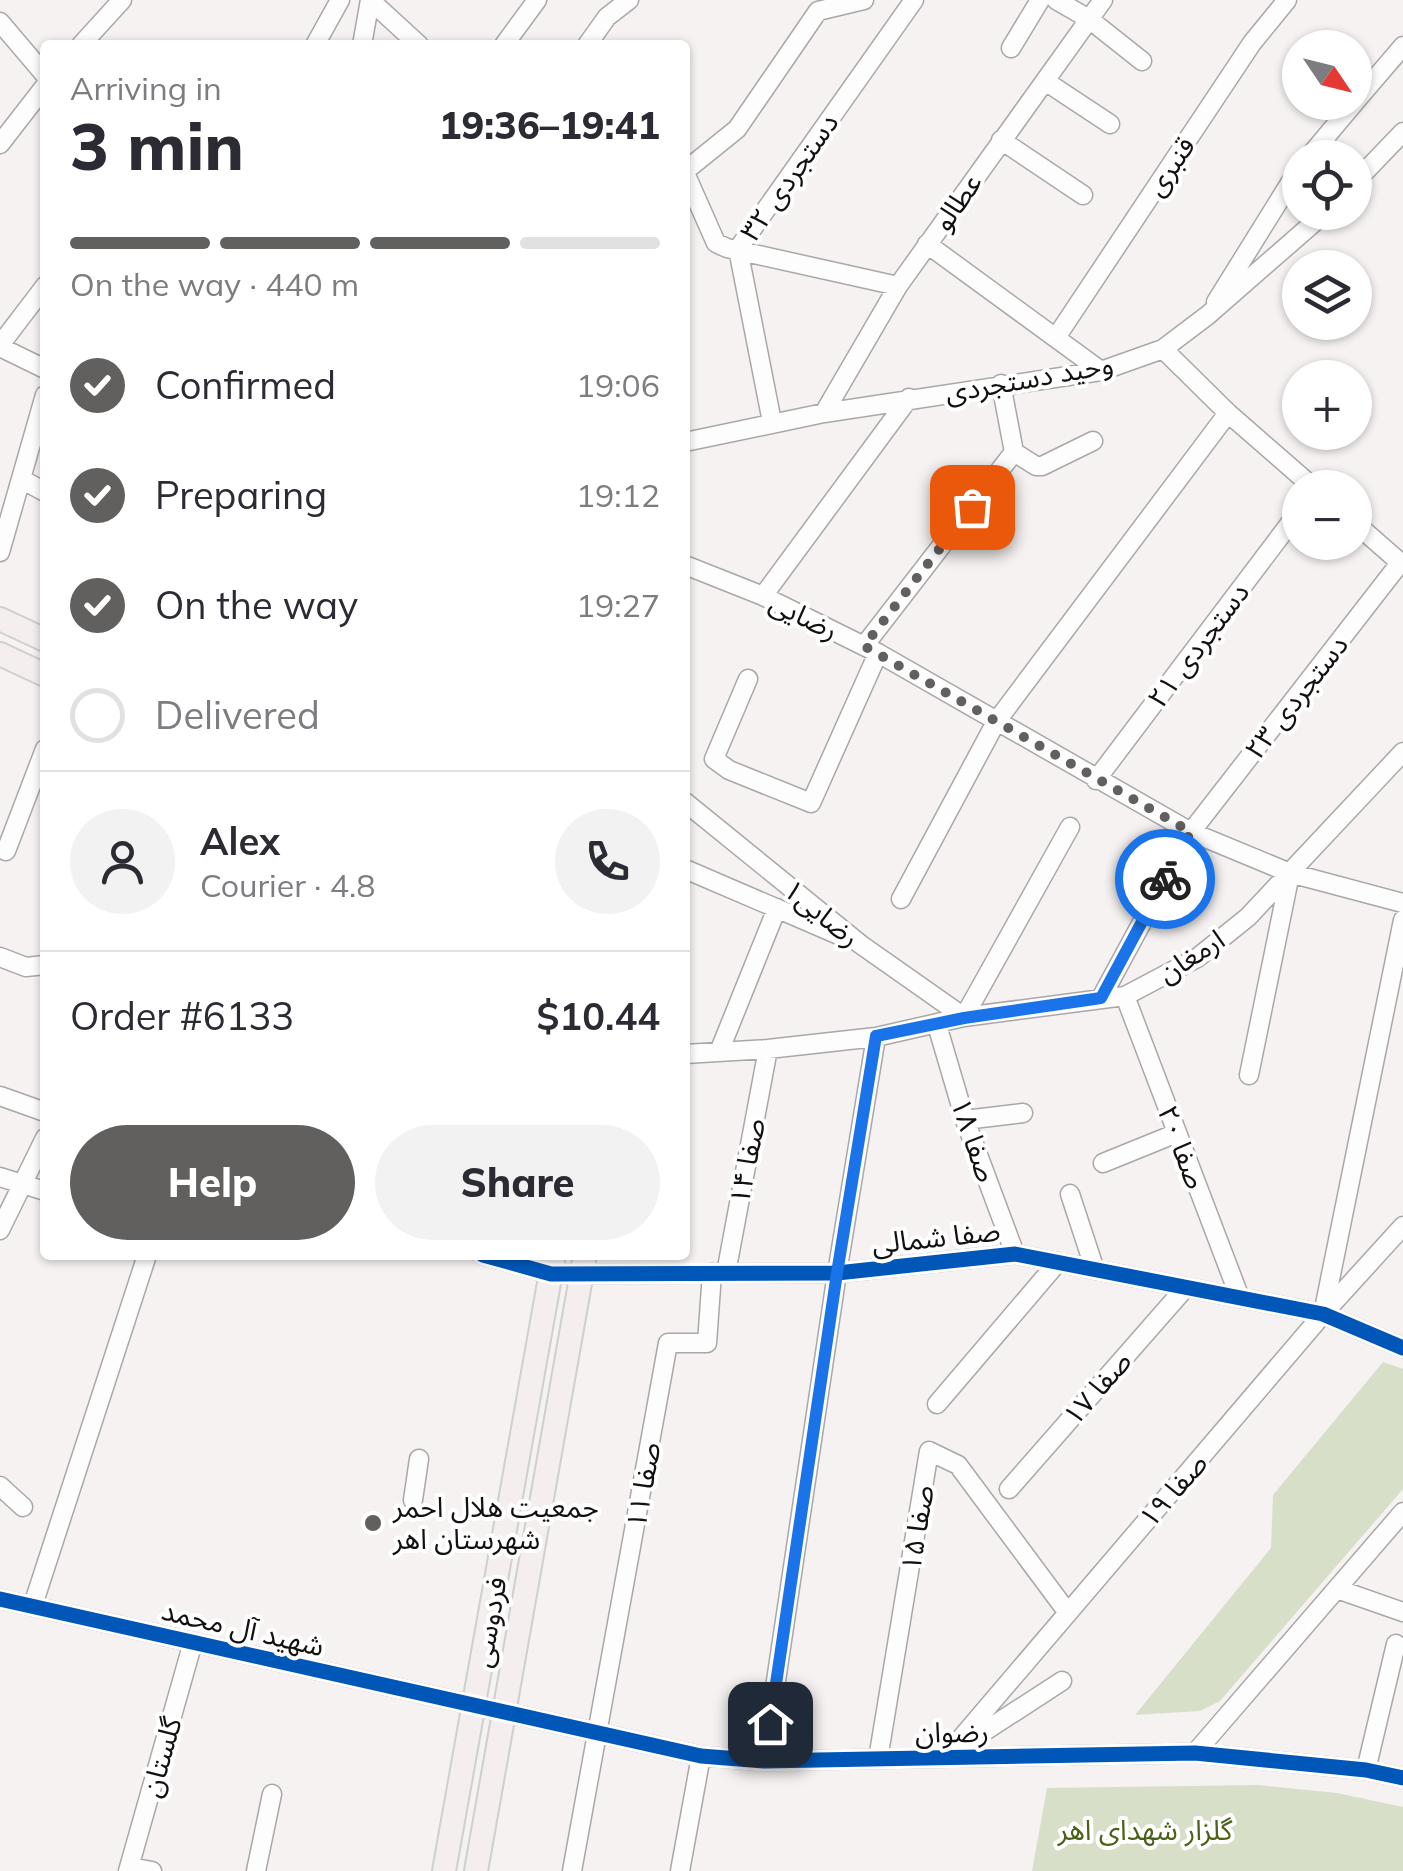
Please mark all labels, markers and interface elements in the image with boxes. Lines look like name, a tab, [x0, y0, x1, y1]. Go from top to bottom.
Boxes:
north arrow	[1282, 30, 1372, 120]
map controls	[1282, 30, 1372, 560]
text: Arriving in	[70, 68, 222, 108]
text: 19:36–19:41	[439, 101, 660, 149]
text: 3 min	[70, 105, 244, 186]
street label: دستجردی ۳۲	[732, 106, 845, 247]
street label: قنبری	[1137, 129, 1202, 202]
button: locate	[1282, 140, 1372, 230]
street label: عطالو	[924, 166, 989, 237]
button: layers	[1282, 250, 1372, 340]
text: On the way · 440 m	[70, 264, 359, 304]
street label: وحید دستجردی	[942, 346, 1116, 410]
icon: check	[70, 358, 125, 413]
button: +	[1282, 360, 1372, 450]
text: Confirmed	[155, 361, 336, 409]
text: 19:06	[576, 365, 660, 405]
pin	[930, 465, 1015, 550]
icon: check	[70, 468, 125, 523]
button: −	[1282, 470, 1372, 560]
text: Preparing	[155, 471, 327, 519]
text: 19:12	[576, 475, 660, 515]
icon: bag	[945, 480, 1000, 535]
street label: دستجردی ۲۱	[1139, 575, 1256, 714]
icon: check	[70, 578, 125, 633]
text: On the way	[155, 581, 358, 629]
street label: رضایی	[764, 584, 844, 647]
text: 19:27	[576, 585, 660, 625]
street label: دستجردی ۲۳	[1236, 628, 1355, 766]
text: Delivered	[155, 691, 320, 739]
button: person	[70, 809, 175, 914]
button: phone	[555, 809, 660, 914]
text: Alex	[200, 817, 280, 865]
courier	[1115, 829, 1215, 929]
icon: bike	[1138, 852, 1193, 907]
text: Courier · 4.8	[200, 865, 376, 905]
street label: رضایی۱	[777, 871, 867, 954]
street label: ارمغان	[1151, 921, 1231, 990]
text: Order #6133	[70, 992, 294, 1040]
text: $10.44	[537, 992, 660, 1040]
street label: صفا ۱۸	[944, 1093, 1005, 1187]
street label: صفا ۲۰	[1151, 1100, 1214, 1194]
street label: صفا ۱۴	[721, 1115, 772, 1207]
button: Help	[70, 1125, 355, 1240]
button: Share	[375, 1125, 660, 1240]
street label: صفا شمالی	[870, 1212, 1002, 1261]
street label: صفا ۱۷	[1055, 1343, 1138, 1432]
street label: صفا ۱۱	[618, 1439, 667, 1531]
street label: صفا ۱۹	[1131, 1445, 1214, 1534]
street label: صفا ۱۵	[892, 1482, 941, 1573]
place label: جمعیت هلال احمر شهرستان اهر	[392, 1489, 599, 1556]
marker: جمعیت هلال احمر شهرستان اهر	[362, 1512, 384, 1534]
street label: فردوسی	[463, 1574, 514, 1670]
street label: شهید آل محمد	[158, 1592, 328, 1663]
pin	[728, 1682, 813, 1767]
icon: home	[743, 1697, 798, 1752]
street label: گلستان	[132, 1712, 189, 1801]
street label: رضوان	[915, 1713, 989, 1750]
park label: گلزار شهدای اهر	[1057, 1812, 1233, 1847]

